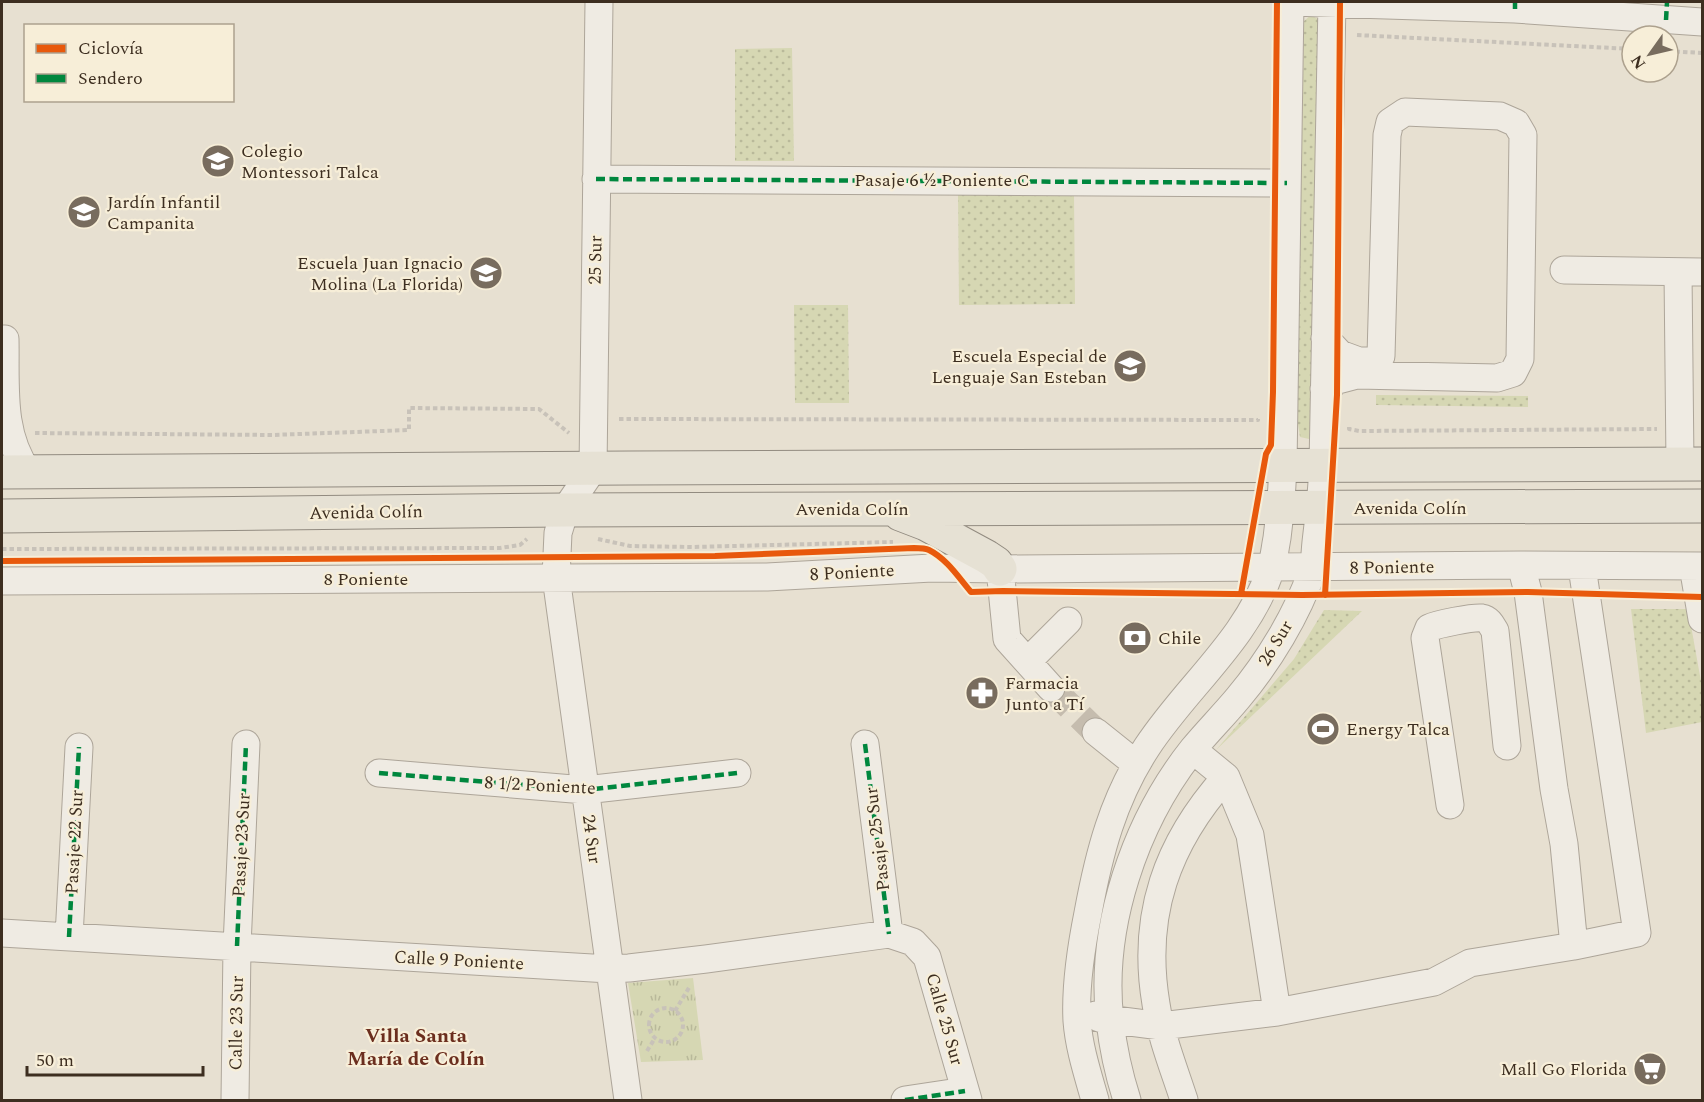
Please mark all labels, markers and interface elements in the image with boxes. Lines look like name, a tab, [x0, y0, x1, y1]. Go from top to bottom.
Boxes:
legend	[24, 24, 234, 102]
north arrow	[1620, 24, 1680, 84]
text: Ciclovía	[78, 35, 144, 62]
text: N	[1625, 50, 1652, 74]
text: Sendero	[78, 65, 143, 92]
place label: Colegio Montessori Talca	[241, 138, 379, 186]
school or university icon: Colegio Montessori Talca	[200, 143, 236, 179]
street label: Pasaje 6 ½ Poniente C	[854, 167, 1030, 194]
place label: Jardín Infantil Campanita	[107, 189, 220, 237]
school or university icon: Jardín Infantil Campanita	[66, 194, 102, 230]
street label: 25 Sur	[582, 235, 609, 285]
place label: Escuela Juan Ignacio Molina (La Florida)	[297, 250, 463, 298]
school or university icon: Escuela Juan Ignacio Molina (La Florida)	[468, 255, 504, 291]
place label: Escuela Especial de Lenguaje San Esteban	[931, 343, 1107, 391]
school or university icon: Escuela Especial de Lenguaje San Esteban	[1112, 348, 1148, 384]
street label: Avenida Colín	[1353, 495, 1467, 522]
street label: Avenida Colín	[795, 496, 909, 523]
street label: Avenida Colín	[309, 498, 423, 527]
street label: 8 Poniente	[1349, 553, 1435, 582]
street label: 8 Poniente	[809, 557, 895, 588]
street label: 8 Poniente	[324, 566, 408, 593]
street label: 26 Sur	[1251, 615, 1300, 671]
bank icon: Chile	[1117, 620, 1153, 656]
place label: Chile	[1158, 625, 1201, 652]
place label: Farmacia Junto a Tí	[1005, 670, 1085, 718]
pharmacy icon: Farmacia Junto a Tí	[964, 675, 1000, 711]
sports icon: Energy Talca	[1305, 711, 1341, 747]
place label: Energy Talca	[1346, 716, 1450, 743]
street label: 8 1/2 Poniente	[484, 769, 596, 802]
street label: Pasaje 25 Sur	[858, 785, 897, 893]
street label: Pasaje 22 Sur	[58, 789, 91, 895]
street label: Pasaje 23 Sur	[225, 792, 258, 898]
street label: 24 Sur	[575, 813, 608, 865]
street label: Calle 9 Poniente	[393, 944, 525, 977]
street label: Calle 25 Sur	[918, 970, 971, 1068]
street label: Calle 23 Sur	[222, 975, 251, 1071]
district label: Villa Santa María de Colín	[347, 1021, 485, 1074]
scale bar	[27, 1039, 202, 1077]
text: 50 m	[36, 1047, 74, 1074]
supermarket icon: Mall Go Florida	[1632, 1051, 1668, 1087]
place label: Mall Go Florida	[1501, 1056, 1627, 1083]

